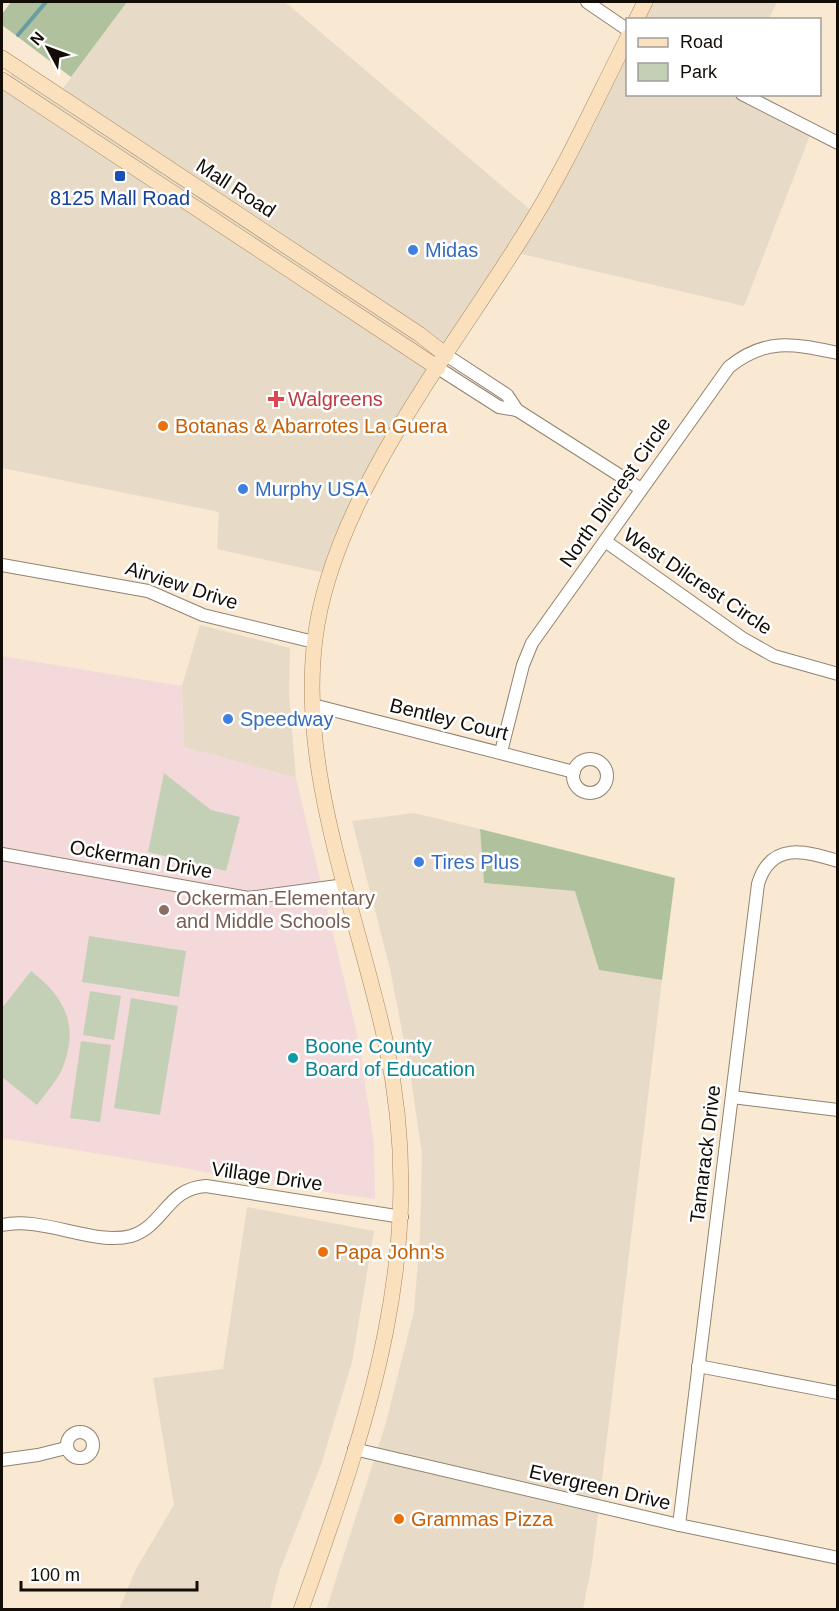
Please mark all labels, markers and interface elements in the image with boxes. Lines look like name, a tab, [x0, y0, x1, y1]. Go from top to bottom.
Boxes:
north arrow	[18, 18, 78, 78]
legend	[626, 18, 821, 96]
text: N	[27, 29, 47, 48]
text: Road	[680, 32, 723, 52]
text: Park	[680, 62, 718, 82]
street label: Mall Road	[192, 154, 280, 222]
marker: 8125 Mall Road	[113, 169, 127, 183]
place label: 8125 Mall Road	[50, 187, 190, 209]
place label: Midas	[425, 239, 478, 261]
marker: Midas	[406, 243, 420, 257]
place label: Walgreens	[288, 388, 383, 410]
marker: Walgreens	[269, 392, 283, 406]
street label: North Dilcrest Circle	[555, 413, 675, 571]
place label: Botanas & Abarrotes La Guera	[175, 415, 448, 437]
marker: Botanas & Abarrotes La Guera	[156, 419, 170, 433]
place label: Murphy USA	[255, 478, 369, 500]
marker: Murphy USA	[236, 482, 250, 496]
street label: West Dilcrest Circle	[620, 523, 776, 639]
street label: Airview Drive	[123, 557, 241, 613]
street label: Bentley Court	[388, 694, 511, 744]
place label: Speedway	[240, 708, 333, 730]
marker: Speedway	[221, 712, 235, 726]
street label: Ockerman Drive	[68, 836, 214, 882]
place label: Tires Plus	[431, 851, 519, 873]
marker: Tires Plus	[412, 855, 426, 869]
place label: Ockerman Elementary and Middle Schools	[176, 887, 375, 932]
marker: Ockerman Elementary and Middle Schools	[157, 903, 171, 917]
place label: Boone County Board of Education	[305, 1035, 475, 1080]
marker: Boone County Board of Education	[286, 1051, 300, 1065]
street label: Tamarack Drive	[686, 1084, 724, 1224]
street label: Village Drive	[210, 1157, 324, 1195]
place label: Papa John's	[335, 1241, 444, 1263]
marker: Papa John's	[316, 1245, 330, 1259]
street label: Evergreen Drive	[527, 1460, 673, 1514]
place label: Grammas Pizza	[411, 1508, 554, 1530]
marker: Grammas Pizza	[392, 1512, 406, 1526]
scale bar	[21, 1554, 196, 1592]
text: 100 m	[30, 1565, 80, 1585]

